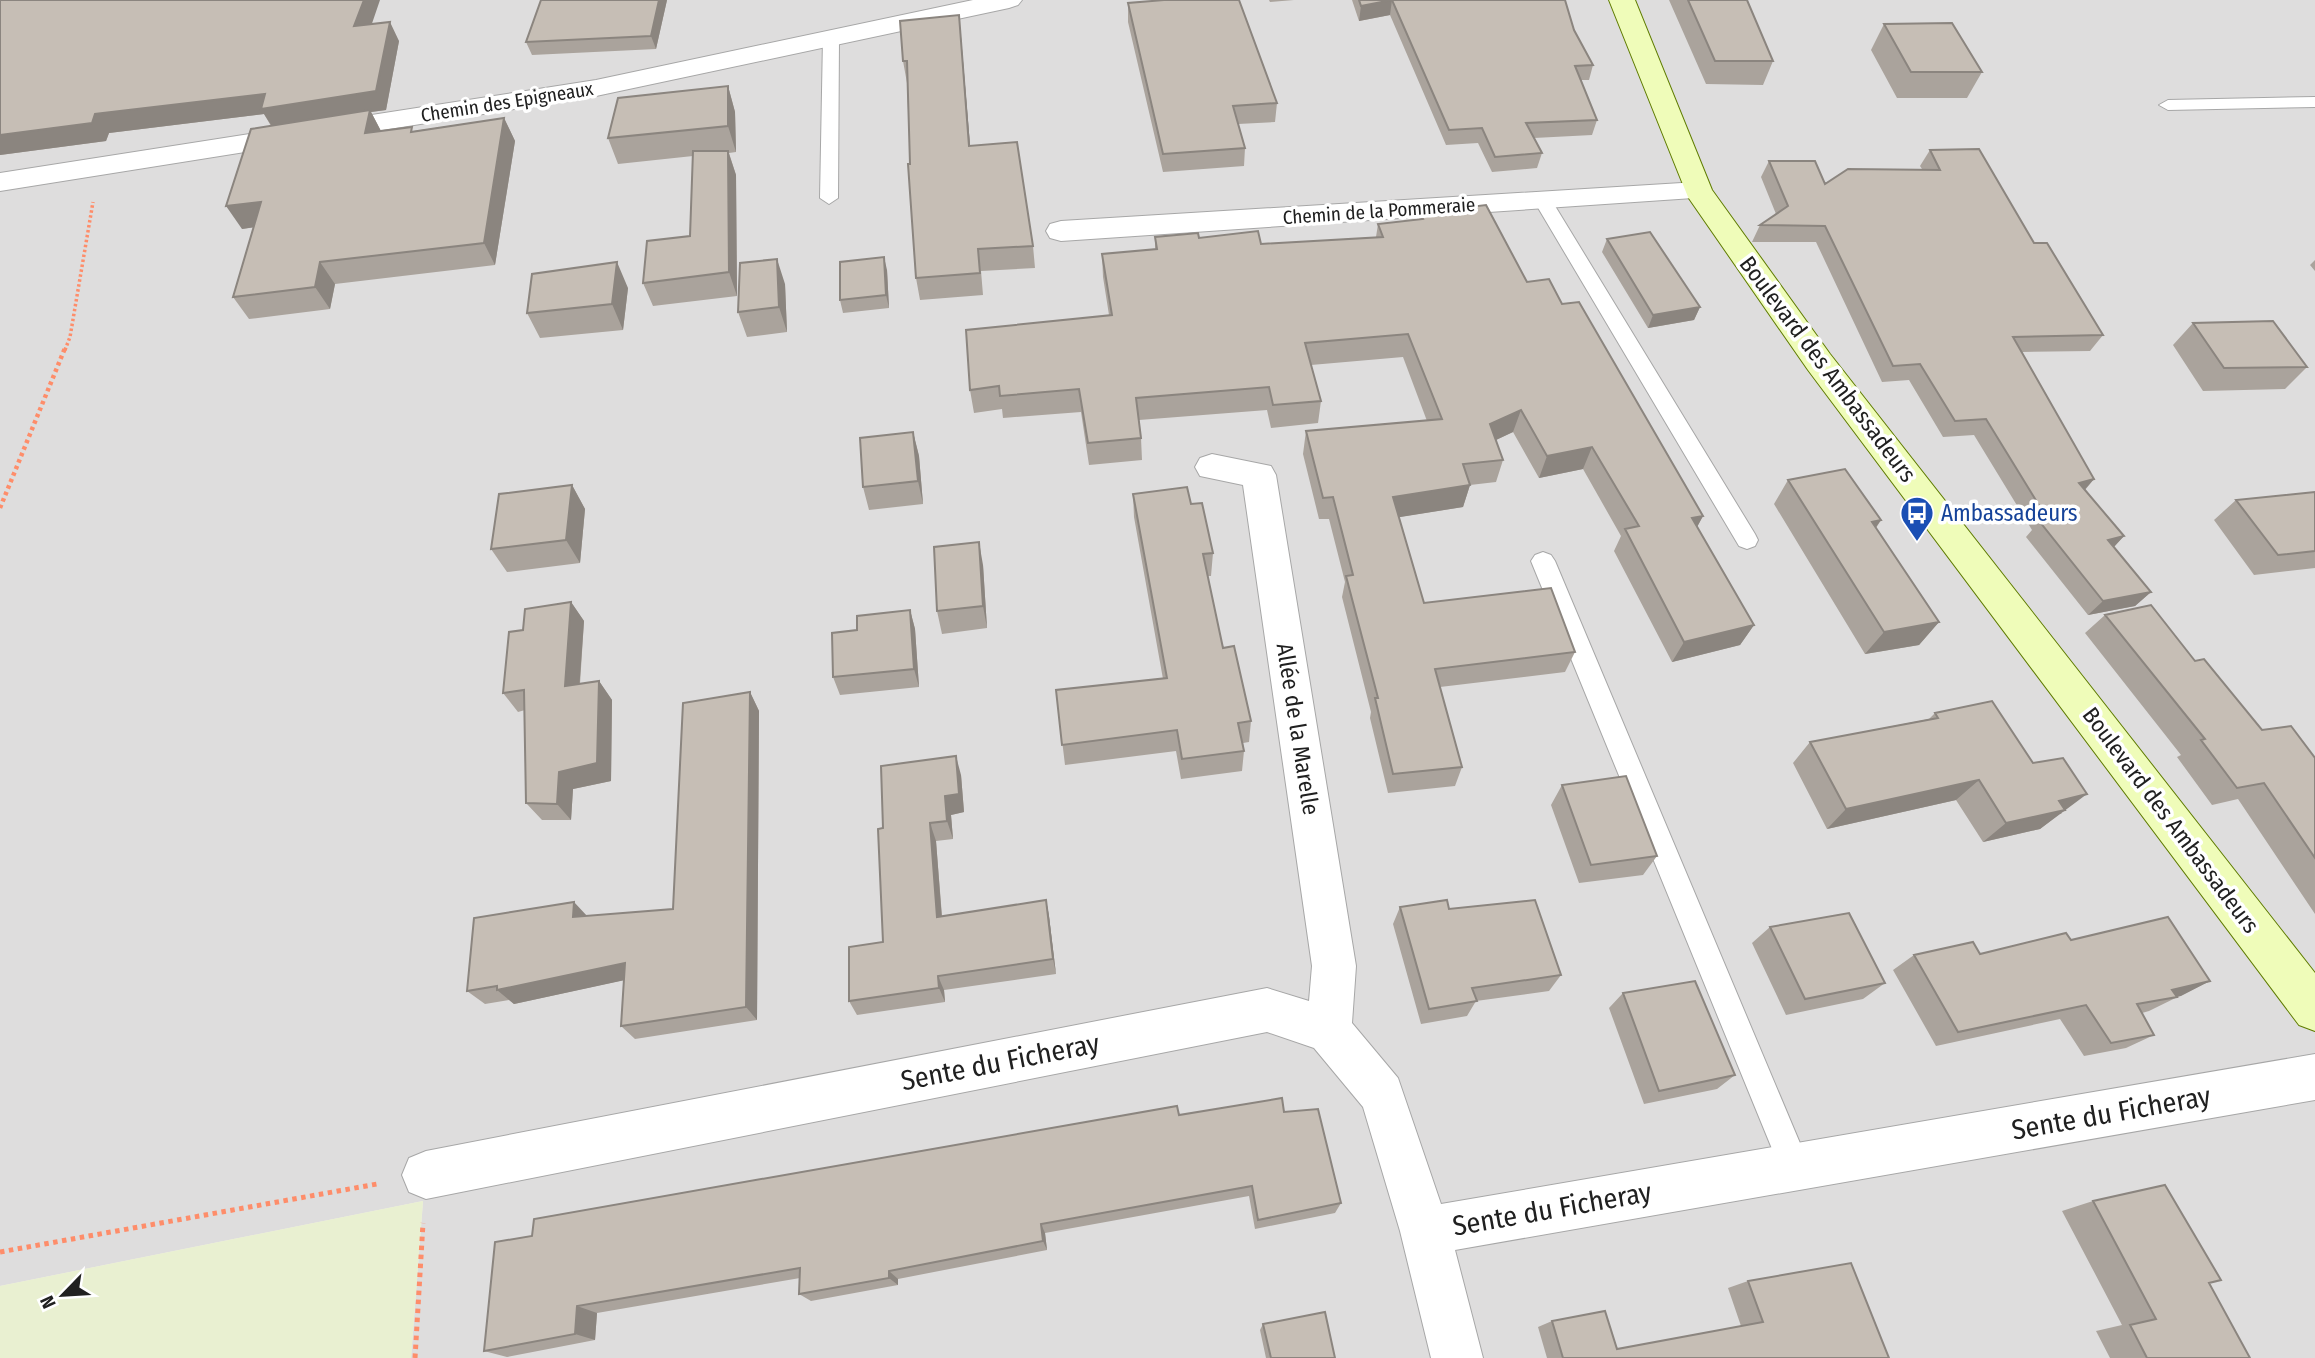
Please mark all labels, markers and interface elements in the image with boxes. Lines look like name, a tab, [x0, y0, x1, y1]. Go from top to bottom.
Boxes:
street label: Chemin des Epigneaux	[419, 77, 596, 127]
street label: Chemin de la Pommeraie	[1282, 193, 1476, 229]
street label: Boulevard des Ambassadeurs	[1734, 250, 1922, 488]
bus stop icon: Ambassadeurs	[1898, 494, 1936, 543]
place label: Ambassadeurs	[1941, 499, 2078, 527]
street label: Allée de la Marelle	[1271, 641, 1325, 817]
street label: Boulevard des Ambassadeurs	[2077, 701, 2265, 939]
street label: Sente du Ficheray	[898, 1026, 1103, 1097]
street label: Sente du Ficheray	[2009, 1079, 2214, 1147]
street label: Sente du Ficheray	[1450, 1175, 1655, 1243]
north arrow	[28, 1260, 98, 1330]
text: N	[35, 1292, 61, 1312]

